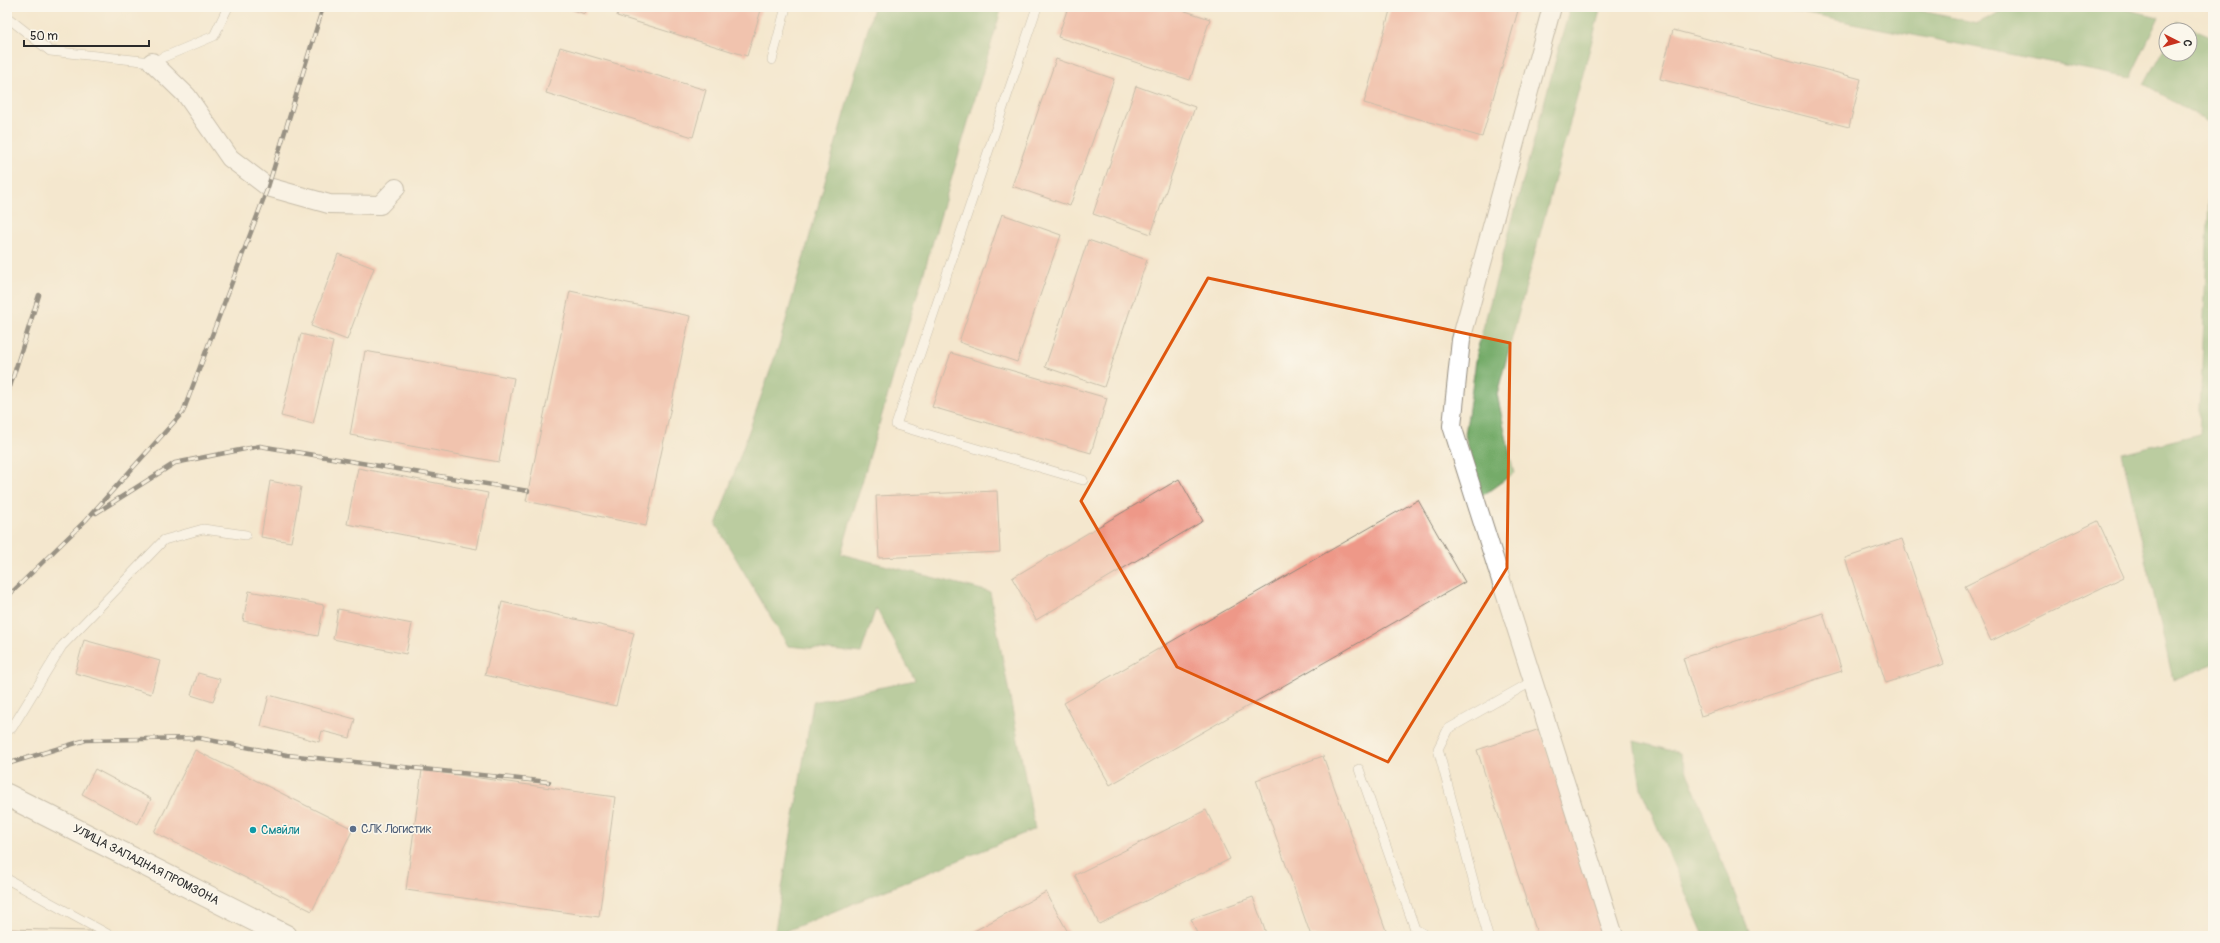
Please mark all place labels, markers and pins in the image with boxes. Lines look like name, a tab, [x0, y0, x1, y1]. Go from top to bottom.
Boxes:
place label: СЛК Логистик	[361, 822, 432, 837]
place label: Смайли	[261, 823, 300, 838]
marker: СЛК Логистик	[348, 824, 358, 834]
marker: Смайли	[248, 825, 258, 835]

